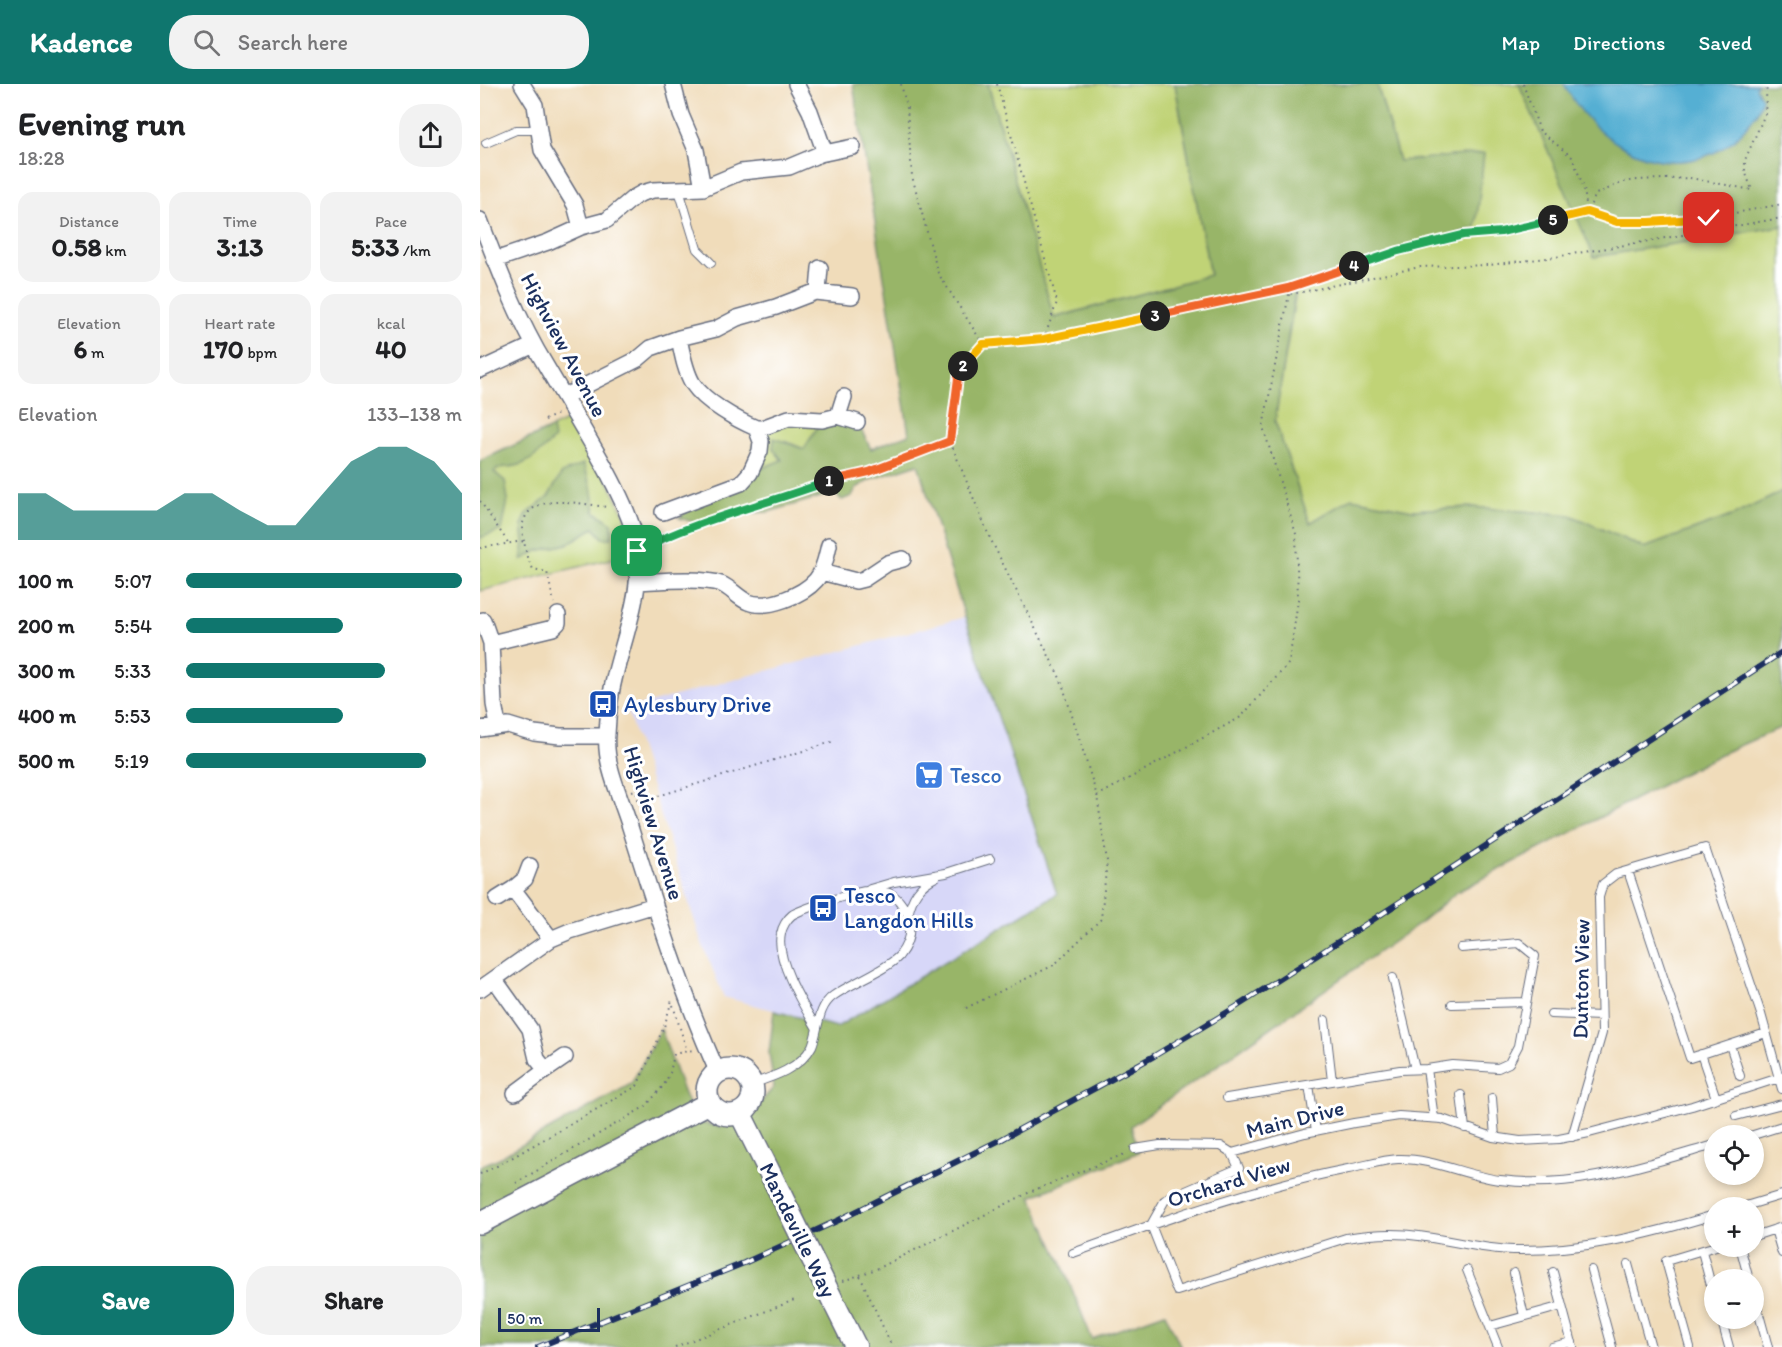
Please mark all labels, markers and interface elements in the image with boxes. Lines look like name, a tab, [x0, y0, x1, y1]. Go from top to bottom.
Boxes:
search box	[169, 15, 589, 69]
text: Kadence	[30, 25, 133, 59]
icon: search	[190, 26, 223, 59]
text: Search here	[238, 29, 348, 56]
text: Map	[1502, 30, 1540, 55]
text: Directions	[1573, 30, 1665, 55]
text: Saved	[1698, 30, 1752, 55]
text: Evening run	[18, 104, 185, 143]
button: share	[399, 104, 462, 167]
text: 18:28	[18, 146, 65, 170]
pin	[1683, 192, 1734, 243]
icon: check	[1692, 201, 1725, 234]
pin: 5	[1538, 205, 1568, 235]
text: 5	[1549, 210, 1557, 229]
text: Distance	[59, 212, 119, 231]
text: Time	[223, 212, 257, 231]
text: Pace	[375, 212, 407, 231]
text: 0.58	[51, 231, 102, 263]
text: 3:13	[217, 231, 263, 263]
text: 5:33	[351, 231, 399, 263]
text: km	[102, 241, 127, 260]
text: /km	[399, 241, 431, 260]
pin: 4	[1339, 251, 1369, 281]
text: 4	[1349, 256, 1359, 275]
street label: Highview Avenue	[515, 268, 613, 422]
pin: 3	[1140, 301, 1170, 331]
text: 3	[1151, 306, 1159, 325]
text: Elevation	[57, 314, 121, 333]
text: Heart rate	[205, 314, 275, 333]
text: kcal	[377, 314, 405, 333]
text: 6	[74, 333, 87, 365]
text: 170	[203, 333, 244, 365]
text: 40	[375, 333, 407, 365]
text: m	[87, 343, 104, 362]
text: bpm	[244, 343, 277, 362]
pin: 2	[948, 351, 978, 381]
text: 2	[959, 356, 967, 375]
text: Elevation	[18, 402, 97, 426]
text: 133–138 m	[367, 402, 462, 426]
pin: 1	[814, 466, 844, 496]
text: 1	[825, 471, 833, 490]
pin	[611, 525, 662, 576]
icon: arrive	[620, 534, 653, 567]
text: 100 m	[18, 569, 73, 593]
text: 5:07	[114, 569, 152, 593]
text: 200 m	[18, 614, 74, 638]
text: 5:54	[114, 614, 152, 638]
text: 300 m	[18, 659, 75, 683]
text: 5:33	[114, 659, 151, 683]
bus stop icon: Aylesbury Drive	[587, 688, 619, 720]
place label: Aylesbury Drive	[624, 691, 771, 718]
text: 400 m	[18, 704, 76, 728]
text: 5:53	[114, 704, 151, 728]
street label: Highview Avenue	[618, 743, 690, 903]
text: 500 m	[18, 749, 74, 773]
text: 5:19	[114, 749, 149, 773]
supermarket icon: Tesco	[913, 759, 945, 791]
place label: Tesco	[950, 762, 1002, 789]
place label: Tesco Langdon Hills	[844, 882, 974, 934]
bus stop icon: Tesco Langdon Hills	[807, 892, 839, 924]
street label: Dunton View	[1566, 919, 1596, 1039]
street label: Main Drive	[1243, 1094, 1347, 1144]
map controls	[1704, 1125, 1764, 1329]
button: locate	[1704, 1125, 1764, 1185]
street label: Orchard View	[1164, 1150, 1294, 1214]
street label: Mandeville Way	[754, 1158, 843, 1303]
button: +	[1704, 1197, 1764, 1257]
button: Save	[18, 1266, 234, 1335]
button: Share	[246, 1266, 462, 1335]
button: −	[1704, 1269, 1764, 1329]
scale bar	[498, 1305, 600, 1332]
text: 50 m	[507, 1309, 542, 1328]

